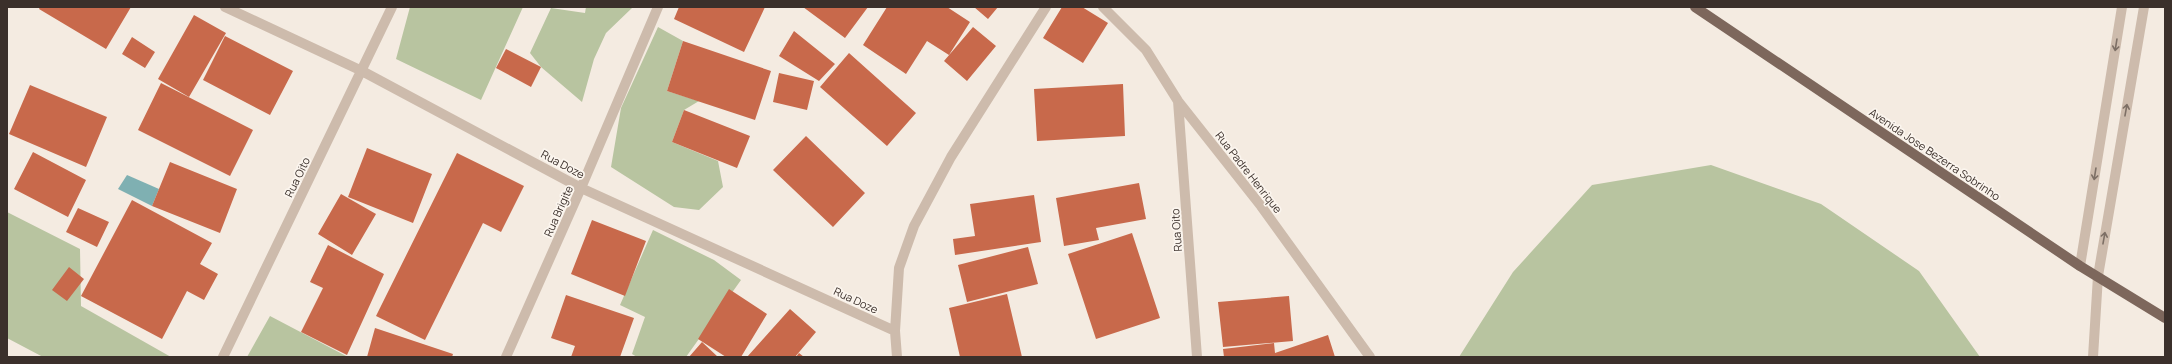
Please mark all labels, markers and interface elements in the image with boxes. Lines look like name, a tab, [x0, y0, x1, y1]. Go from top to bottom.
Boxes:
one-way arrow	[2112, 39, 2120, 52]
street label: Avenida Jose Bezerra Sobrinho	[1867, 104, 2004, 204]
one-way arrow	[2122, 104, 2130, 117]
street label: Rua Padre Henrique	[1212, 128, 1286, 216]
street label: Rua Doze	[539, 146, 588, 182]
street label: Rua Oito	[281, 154, 313, 200]
one-way arrow	[2091, 167, 2099, 180]
street label: Rua Brigite	[540, 182, 576, 239]
street label: Rua Oito	[1167, 208, 1185, 252]
one-way arrow	[2100, 232, 2108, 245]
street label: Rua Doze	[831, 283, 881, 317]

